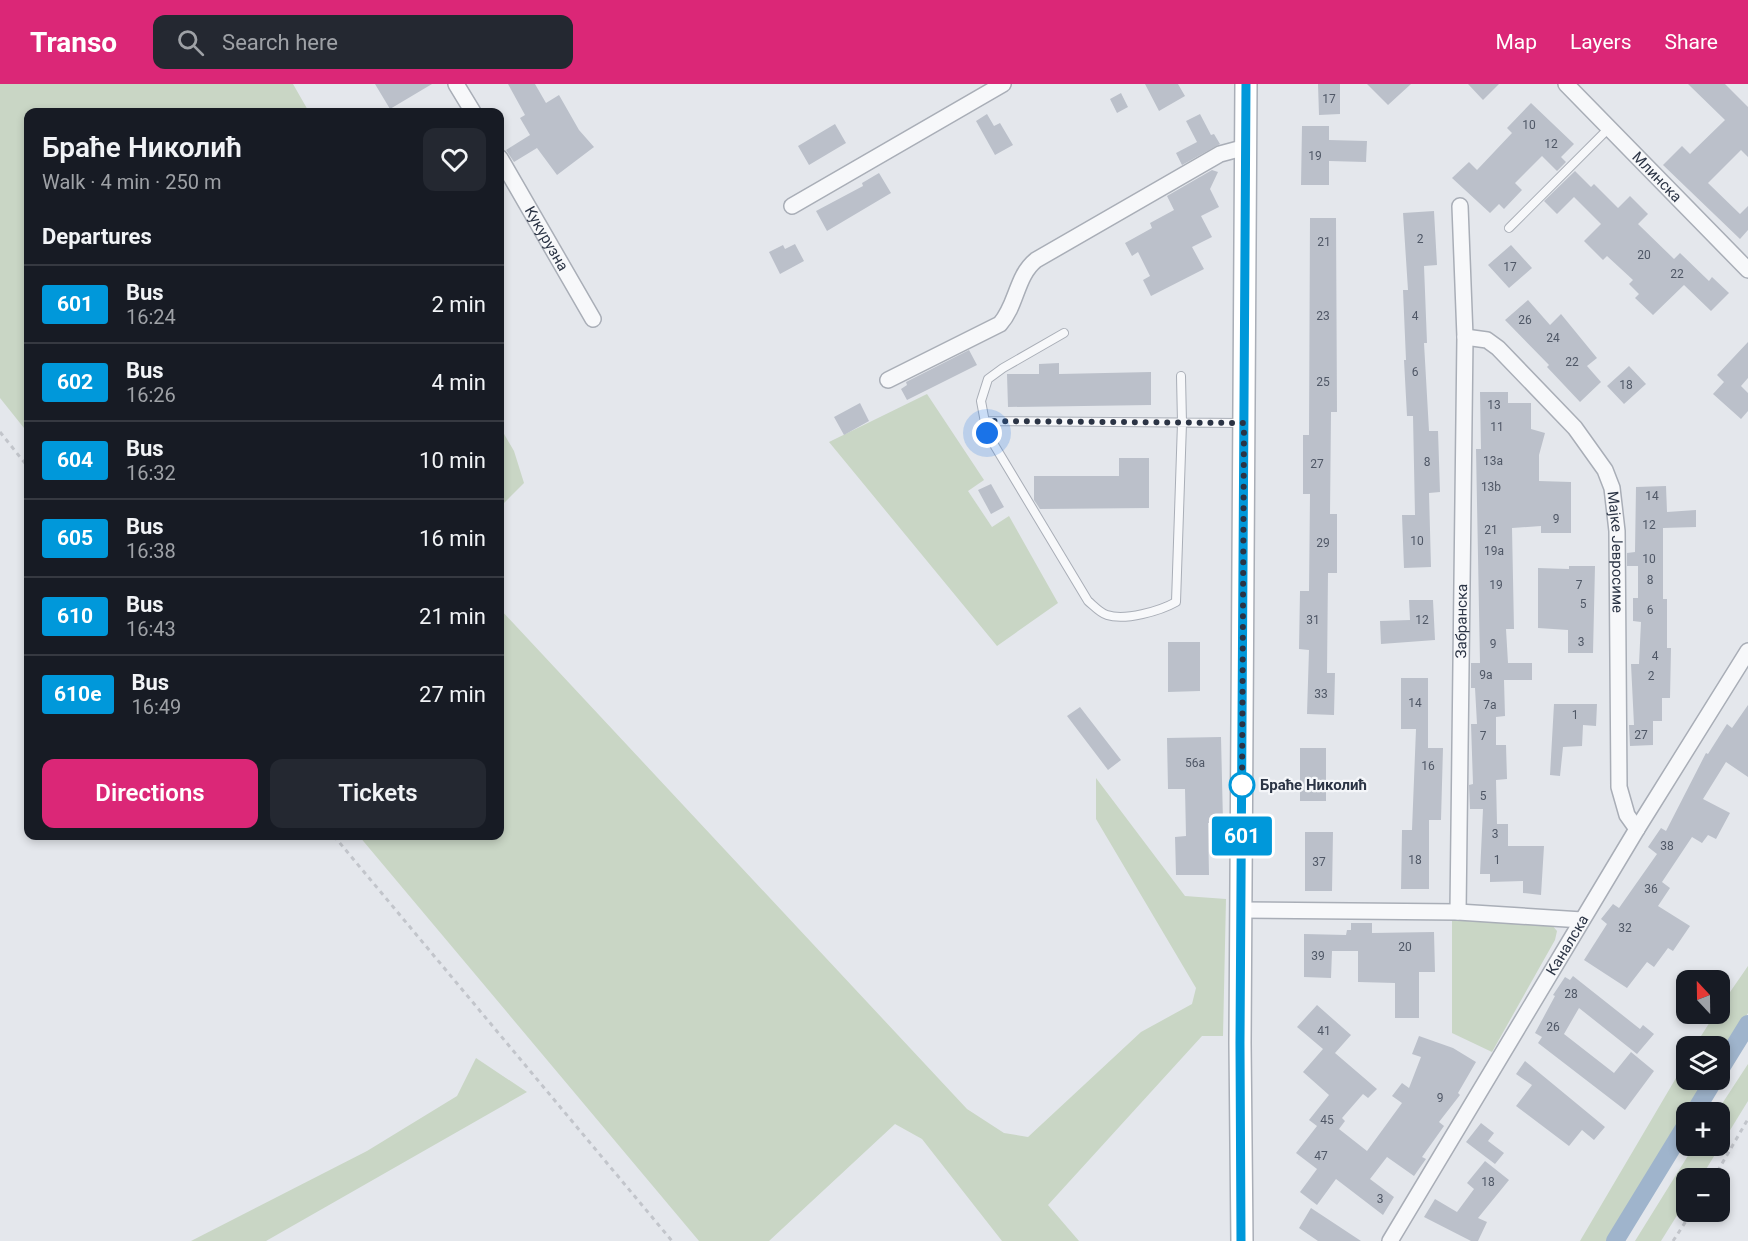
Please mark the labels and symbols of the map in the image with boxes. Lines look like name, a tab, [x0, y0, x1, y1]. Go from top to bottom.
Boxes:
house number: 17	[1322, 92, 1336, 106]
house number: 10	[1522, 118, 1536, 132]
house number: 12	[1544, 137, 1558, 151]
street label: Млинска	[1628, 148, 1686, 206]
house number: 19	[1308, 149, 1322, 163]
street label: Кукурузна	[521, 203, 572, 274]
house number: 2	[1417, 232, 1424, 246]
house number: 21	[1317, 235, 1331, 249]
house number: 20	[1637, 248, 1651, 262]
house number: 17	[1503, 260, 1517, 274]
house number: 22	[1670, 267, 1684, 281]
house number: 23	[1316, 309, 1330, 323]
house number: 4	[1412, 309, 1419, 323]
house number: 26	[1518, 313, 1532, 327]
house number: 24	[1546, 331, 1560, 345]
house number: 22	[1565, 355, 1579, 369]
house number: 6	[1412, 365, 1419, 379]
house number: 25	[1316, 375, 1330, 389]
house number: 18	[1619, 378, 1633, 392]
house number: 13	[1487, 398, 1501, 412]
your location	[972, 418, 1002, 448]
house number: 11	[1490, 420, 1504, 434]
house number: 13a	[1483, 454, 1503, 468]
house number: 8	[1424, 455, 1431, 469]
house number: 27	[1310, 457, 1324, 471]
house number: 13b	[1481, 480, 1501, 494]
house number: 14	[1645, 489, 1659, 503]
street label: Мајке Јевросиме	[1603, 490, 1627, 613]
house number: 9	[1553, 512, 1559, 526]
house number: 12	[1642, 518, 1656, 532]
house number: 21	[1484, 523, 1498, 537]
house number: 10	[1410, 534, 1424, 548]
house number: 29	[1316, 536, 1330, 550]
house number: 19a	[1484, 544, 1504, 558]
house number: 10	[1642, 552, 1656, 566]
house number: 8	[1647, 573, 1654, 587]
house number: 19	[1489, 578, 1503, 592]
house number: 7	[1576, 578, 1583, 592]
street label: Забранска	[1452, 584, 1471, 658]
house number: 5	[1580, 597, 1587, 611]
house number: 6	[1647, 603, 1654, 617]
house number: 31	[1306, 613, 1320, 627]
house number: 12	[1415, 613, 1429, 627]
house number: 3	[1578, 635, 1584, 649]
house number: 9	[1490, 637, 1496, 651]
house number: 4	[1652, 649, 1659, 663]
house number: 9a	[1479, 668, 1493, 682]
house number: 2	[1648, 669, 1655, 683]
house number: 33	[1314, 687, 1328, 701]
house number: 14	[1408, 696, 1422, 710]
house number: 7a	[1483, 698, 1497, 712]
house number: 1	[1572, 708, 1578, 722]
house number: 27	[1634, 728, 1648, 742]
house number: 7	[1480, 729, 1487, 743]
house number: 56a	[1185, 756, 1205, 770]
house number: 16	[1421, 759, 1435, 773]
marker: Браће Николић	[1229, 772, 1255, 798]
place label: Браће Николић	[1260, 776, 1367, 794]
house number: 5	[1480, 789, 1487, 803]
line badge: 601	[1208, 816, 1276, 855]
house number: 3	[1492, 827, 1498, 841]
house number: 38	[1660, 839, 1674, 853]
house number: 18	[1408, 853, 1422, 867]
house number: 1	[1494, 853, 1500, 867]
house number: 37	[1312, 855, 1326, 869]
house number: 36	[1644, 882, 1658, 896]
street label: Каналска	[1542, 912, 1592, 979]
house number: 32	[1618, 921, 1632, 935]
house number: 20	[1398, 940, 1412, 954]
house number: 39	[1311, 949, 1325, 963]
north arrow	[1676, 970, 1730, 1024]
house number: 28	[1564, 987, 1578, 1001]
house number: 26	[1546, 1020, 1560, 1034]
house number: 41	[1317, 1024, 1331, 1038]
house number: 9	[1437, 1091, 1443, 1105]
house number: 45	[1320, 1113, 1334, 1127]
house number: 47	[1314, 1149, 1328, 1163]
house number: 18	[1481, 1175, 1495, 1189]
house number: 3	[1377, 1192, 1383, 1206]

